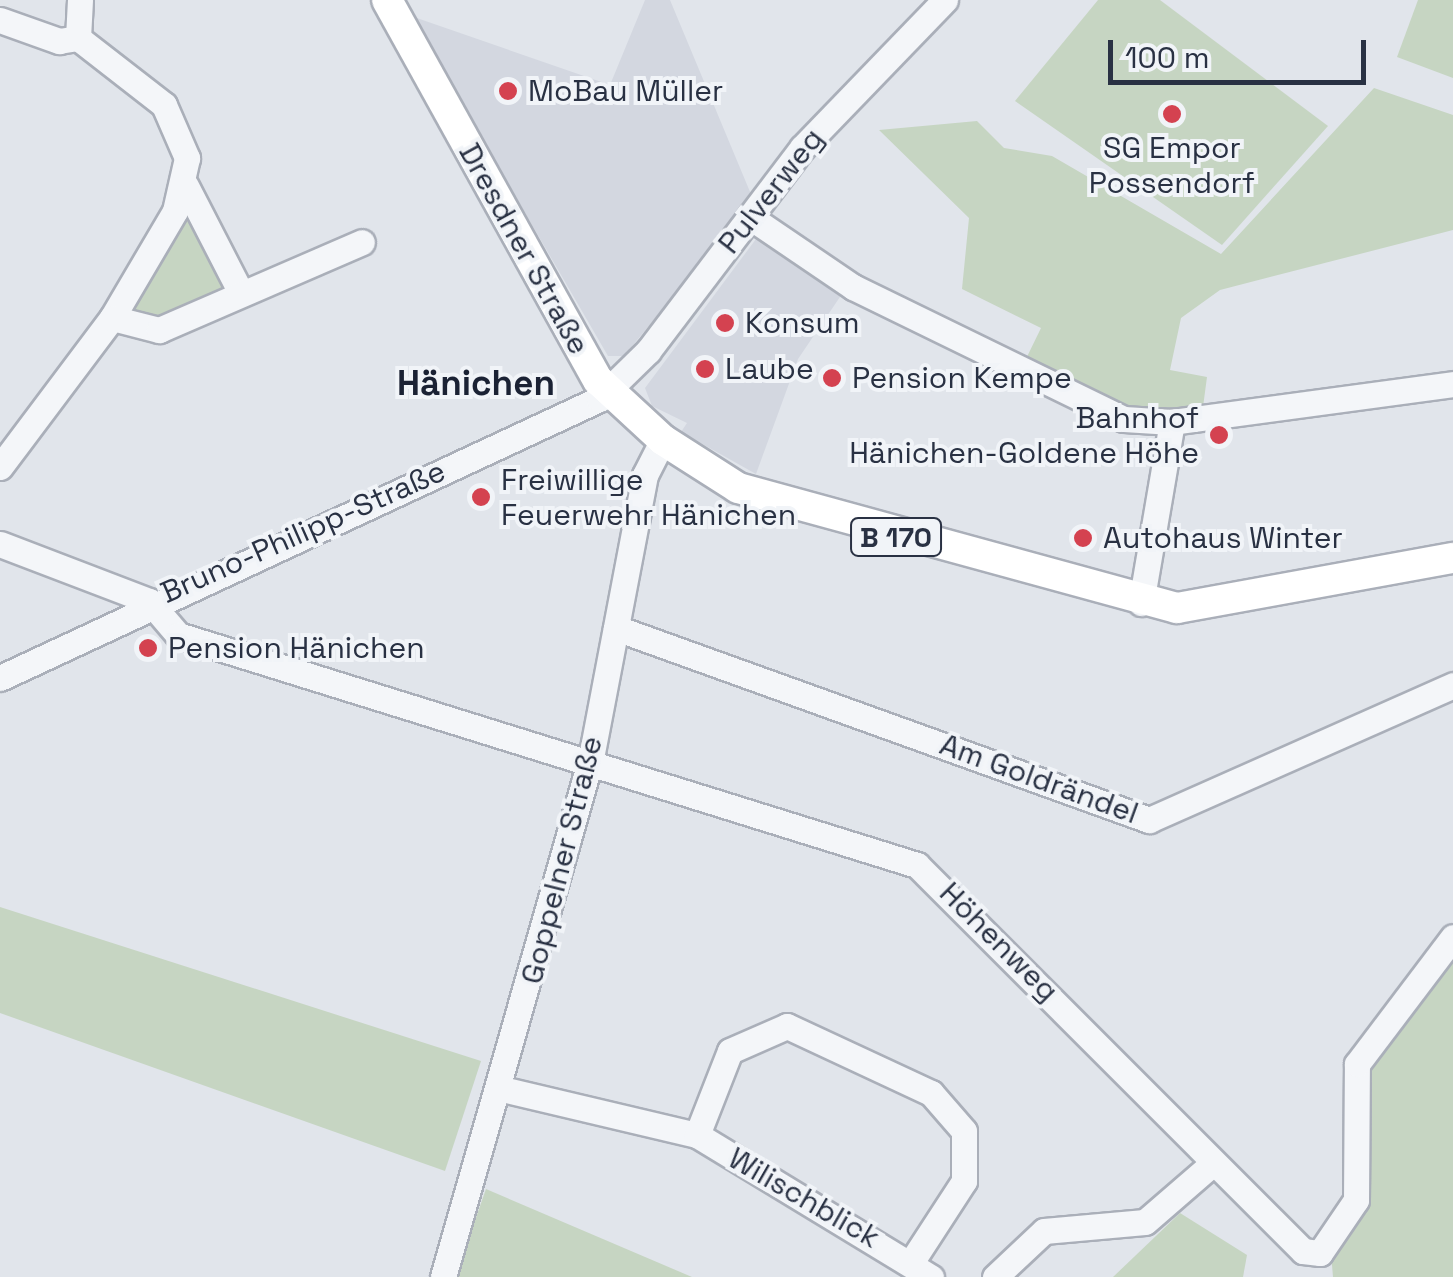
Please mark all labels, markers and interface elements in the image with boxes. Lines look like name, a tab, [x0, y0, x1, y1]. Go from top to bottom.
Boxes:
scale bar	[1113, 20, 1370, 82]
text: 100 m	[1125, 38, 1210, 77]
place label: MoBau Müller	[528, 73, 723, 109]
marker: MoBau Müller	[497, 80, 519, 102]
marker: SG Empor Possendorf	[1161, 103, 1183, 125]
street label: Pulverweg	[711, 121, 831, 261]
place label: SG Empor Possendorf	[1089, 130, 1255, 200]
street label: Dresdner Straße	[451, 137, 597, 361]
place label: Konsum	[745, 305, 860, 341]
marker: Konsum	[714, 312, 736, 334]
place label: Laube	[725, 351, 814, 387]
marker: Laube	[694, 358, 716, 380]
place label: Pension Kempe	[852, 360, 1072, 396]
district label: Hänichen	[397, 362, 555, 404]
marker: Pension Kempe	[821, 367, 843, 389]
place label: Bahnhof Hänichen-Goldene Höhe	[849, 400, 1199, 470]
marker: Bahnhof Hänichen-Goldene Höhe	[1208, 424, 1230, 446]
street label: Bruno-Philipp-Straße	[155, 453, 451, 611]
place label: Freiwillige Feuerwehr Hänichen	[501, 462, 796, 532]
marker: Freiwillige Feuerwehr Hänichen	[470, 486, 492, 508]
road number: B 170	[848, 514, 944, 560]
place label: Autohaus Winter	[1103, 520, 1343, 556]
marker: Autohaus Winter	[1072, 527, 1094, 549]
place label: Pension Hänichen	[168, 630, 425, 666]
marker: Pension Hänichen	[137, 637, 159, 659]
street label: Am Goldrändel	[935, 726, 1143, 832]
street label: Goppelner Straße	[514, 732, 610, 988]
street label: Höhenweg	[932, 875, 1066, 1009]
street label: Wilischblick	[722, 1140, 886, 1256]

